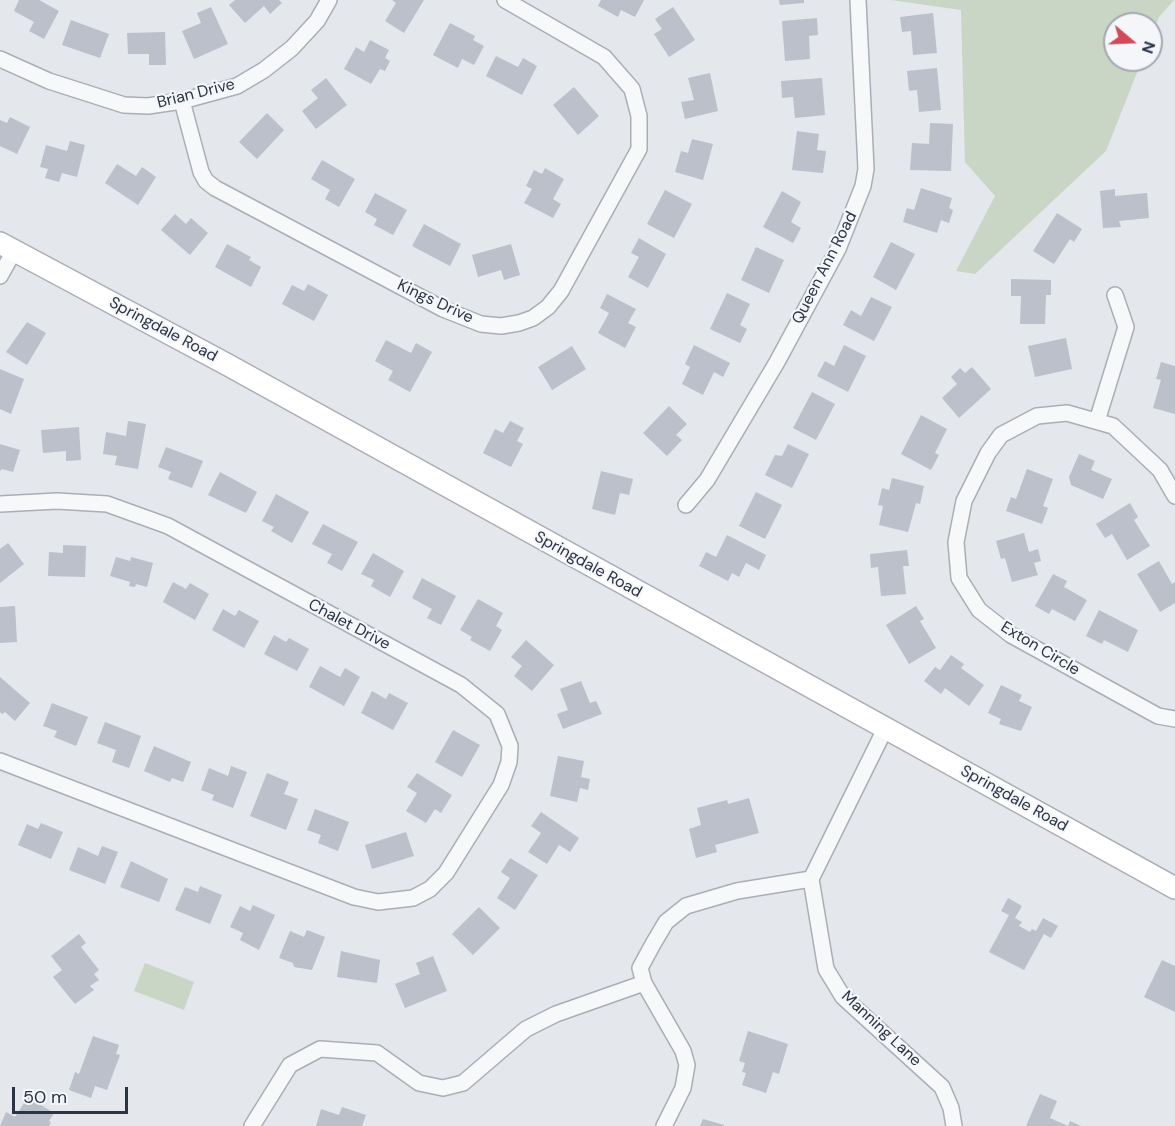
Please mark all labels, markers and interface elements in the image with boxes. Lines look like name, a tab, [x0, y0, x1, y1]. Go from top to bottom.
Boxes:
north arrow	[1103, 12, 1163, 72]
text: N	[1137, 38, 1160, 56]
street label: Brian Drive	[155, 75, 237, 113]
street label: Queen Ann Road	[788, 209, 862, 327]
street label: Kings Drive	[394, 276, 476, 328]
street label: Springdale Road	[106, 293, 220, 367]
street label: Springdale Road	[531, 528, 645, 602]
street label: Chalet Drive	[305, 595, 393, 655]
street label: Exton Circle	[997, 618, 1083, 680]
street label: Springdale Road	[957, 762, 1071, 836]
street label: Manning Lane	[837, 987, 925, 1071]
scale bar	[15, 1075, 130, 1113]
text: 50 m	[23, 1085, 67, 1109]

